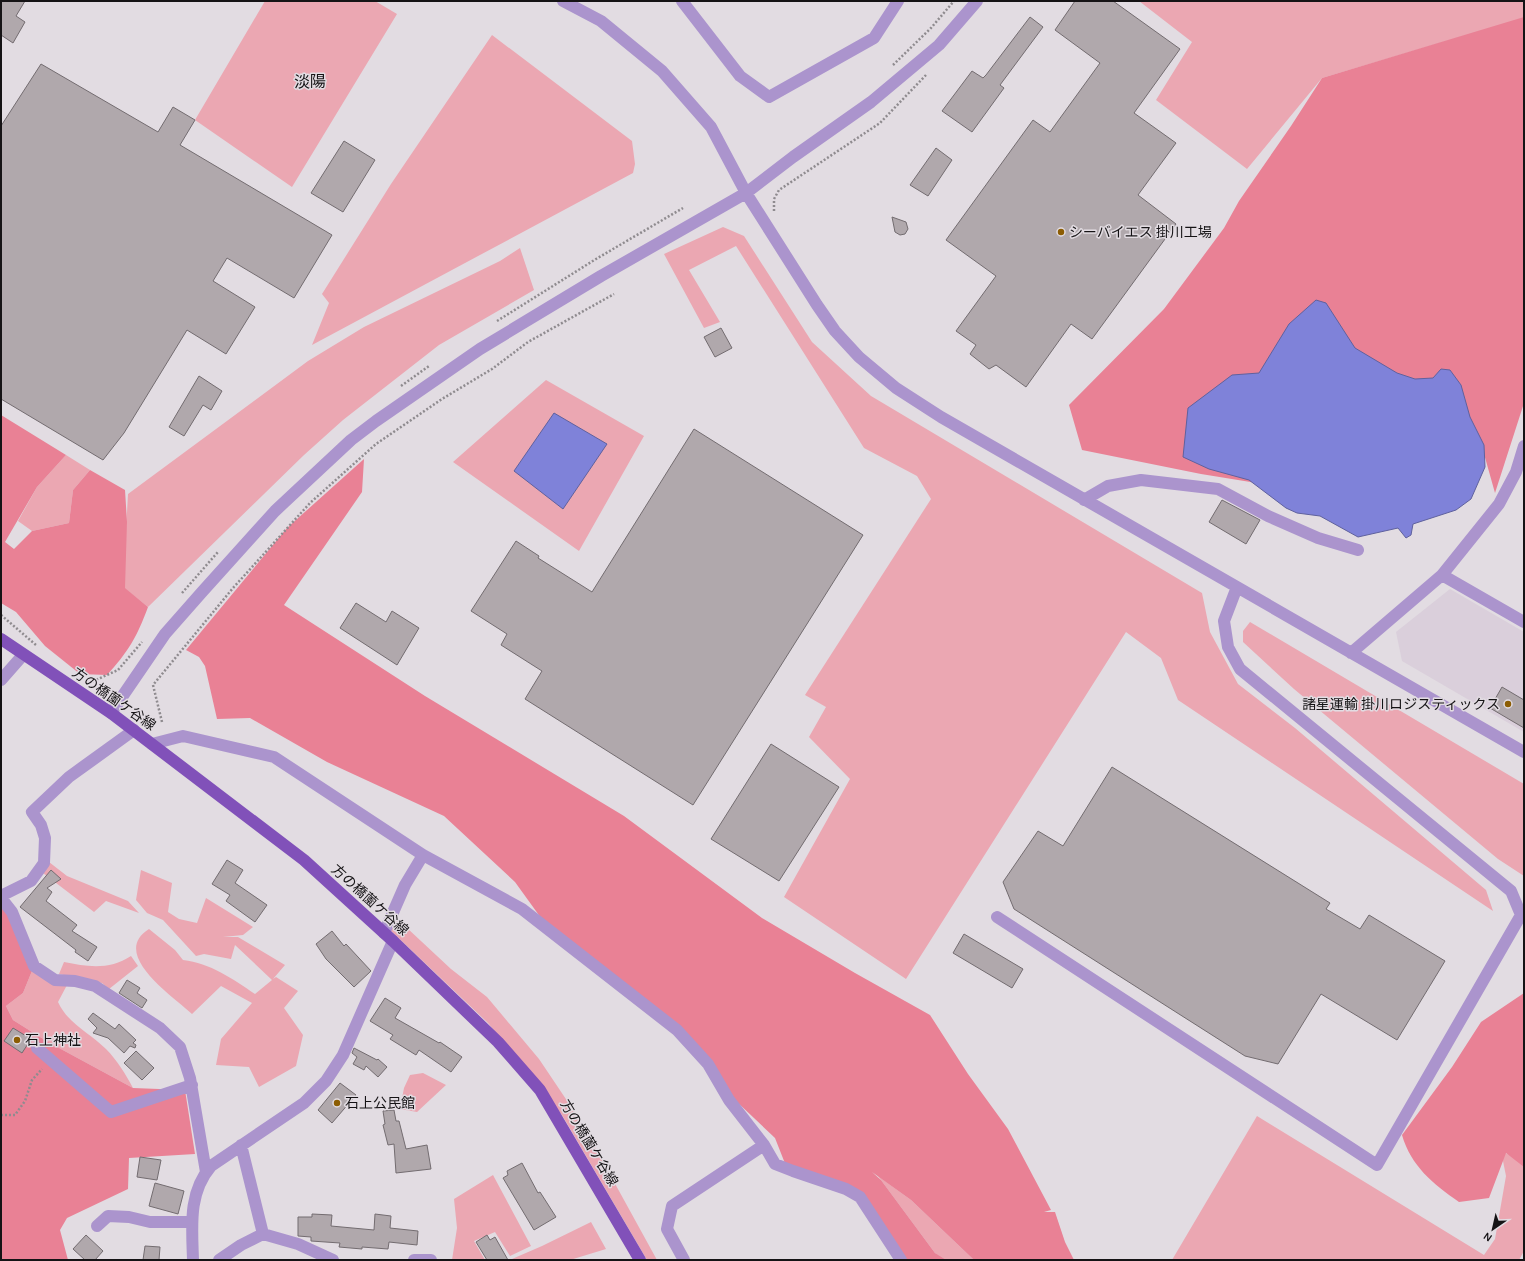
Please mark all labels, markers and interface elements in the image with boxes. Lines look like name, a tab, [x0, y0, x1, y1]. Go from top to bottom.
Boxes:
district label: 淡陽	[294, 72, 326, 91]
place label: シーバイエス 掛川工場	[1069, 224, 1212, 241]
marker: シーバイエス 掛川工場	[1056, 227, 1066, 237]
street label: 方の橋薗ケ谷線	[69, 664, 159, 734]
place label: 諸星運輸 掛川ロジスティックス	[1302, 696, 1500, 713]
marker: 諸星運輸 掛川ロジスティックス	[1503, 699, 1513, 709]
street label: 方の橋薗ケ谷線	[328, 861, 412, 939]
place label: 石上神社	[25, 1032, 81, 1049]
marker: 石上神社	[12, 1035, 22, 1045]
place label: 石上公民館	[345, 1095, 415, 1112]
street label: 方の橋薗ケ谷線	[556, 1097, 622, 1189]
marker: 石上公民館	[332, 1098, 342, 1108]
north arrow	[1473, 1209, 1513, 1249]
text: N	[1481, 1229, 1495, 1244]

